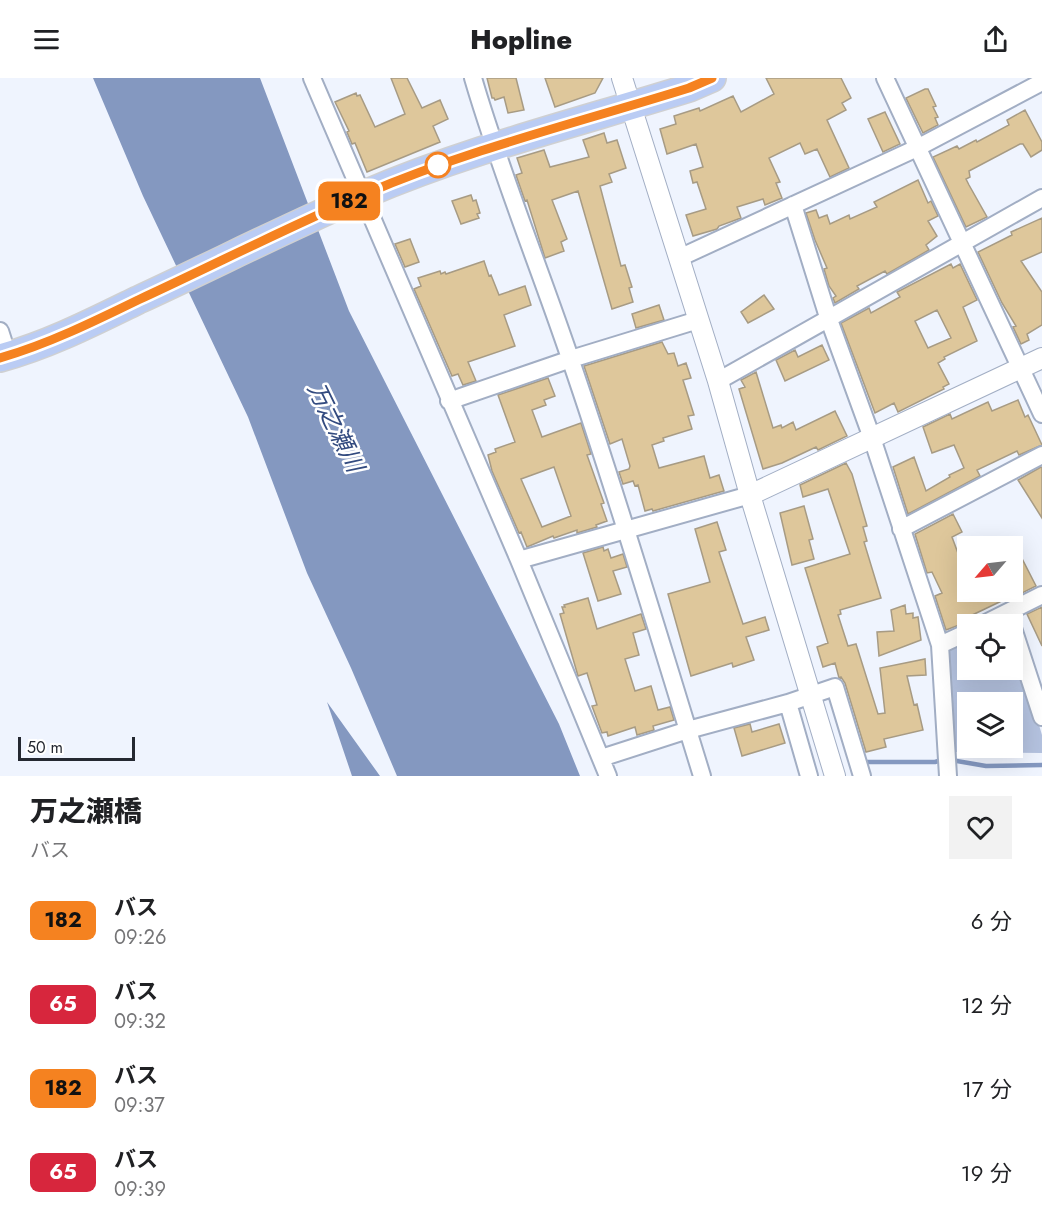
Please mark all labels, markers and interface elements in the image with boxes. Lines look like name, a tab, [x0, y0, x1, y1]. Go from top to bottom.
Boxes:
text: Hopline	[470, 20, 572, 59]
icon: menu	[30, 23, 63, 56]
icon: share	[979, 23, 1012, 56]
unlabelled marker	[425, 152, 451, 178]
line badge: 182	[314, 182, 383, 220]
text: 182	[330, 186, 368, 216]
water label: 万之瀬川	[299, 376, 374, 481]
north arrow	[957, 536, 1023, 602]
map controls	[957, 536, 1023, 758]
button: locate	[957, 614, 1023, 680]
button: layers	[957, 692, 1023, 758]
scale bar	[18, 734, 135, 762]
text: 50 m	[27, 736, 63, 759]
text: 万之瀬橋	[30, 791, 142, 832]
button: heart	[949, 796, 1012, 859]
text: バス	[30, 836, 70, 865]
text: バス	[114, 891, 158, 923]
text: 182	[44, 905, 82, 935]
text: 6 分	[971, 905, 1012, 937]
text: 09:26	[114, 923, 166, 952]
text: バス	[114, 975, 158, 1007]
text: 65	[49, 989, 77, 1019]
text: 12 分	[961, 989, 1012, 1021]
text: 09:32	[114, 1007, 166, 1036]
text: バス	[114, 1059, 158, 1091]
text: 182	[44, 1073, 82, 1103]
text: 17 分	[962, 1073, 1012, 1105]
text: 09:37	[114, 1091, 165, 1120]
text: バス	[114, 1143, 158, 1175]
text: 65	[49, 1157, 77, 1187]
text: 19 分	[961, 1157, 1012, 1189]
text: 09:39	[114, 1175, 166, 1204]

